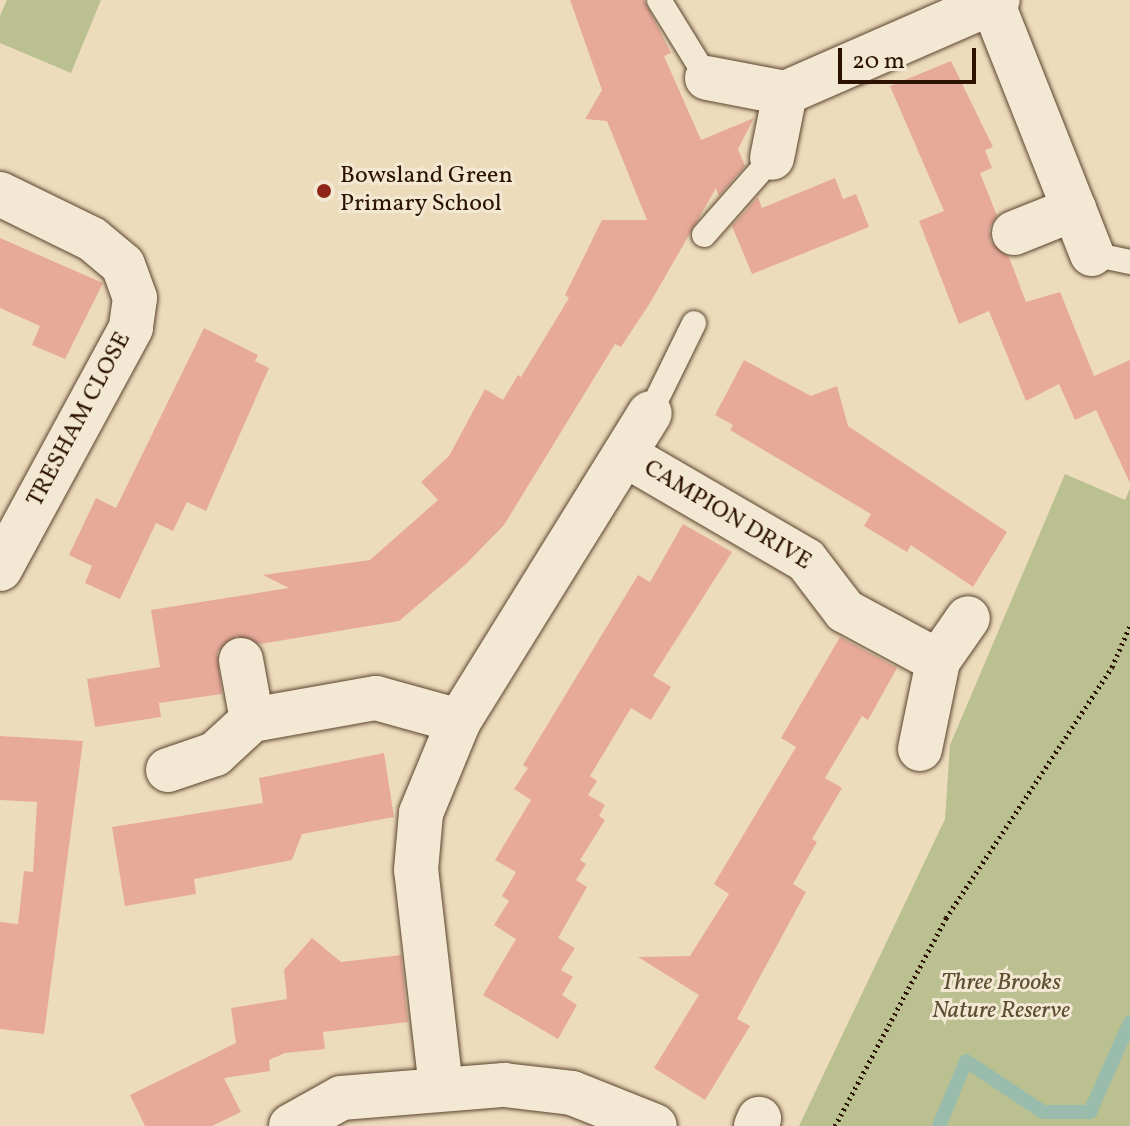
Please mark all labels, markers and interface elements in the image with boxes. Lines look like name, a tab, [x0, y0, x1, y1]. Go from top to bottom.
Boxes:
scale bar	[842, 32, 980, 82]
text: 20 m	[852, 45, 905, 79]
place label: Bowsland Green Primary School	[340, 163, 513, 219]
marker: Bowsland Green Primary School	[315, 182, 333, 200]
street label: TRESHAM CLOSE	[22, 328, 138, 512]
street label: CAMPION DRIVE	[638, 455, 816, 577]
park label: Three Brooks Nature Reserve	[932, 970, 1070, 1026]

